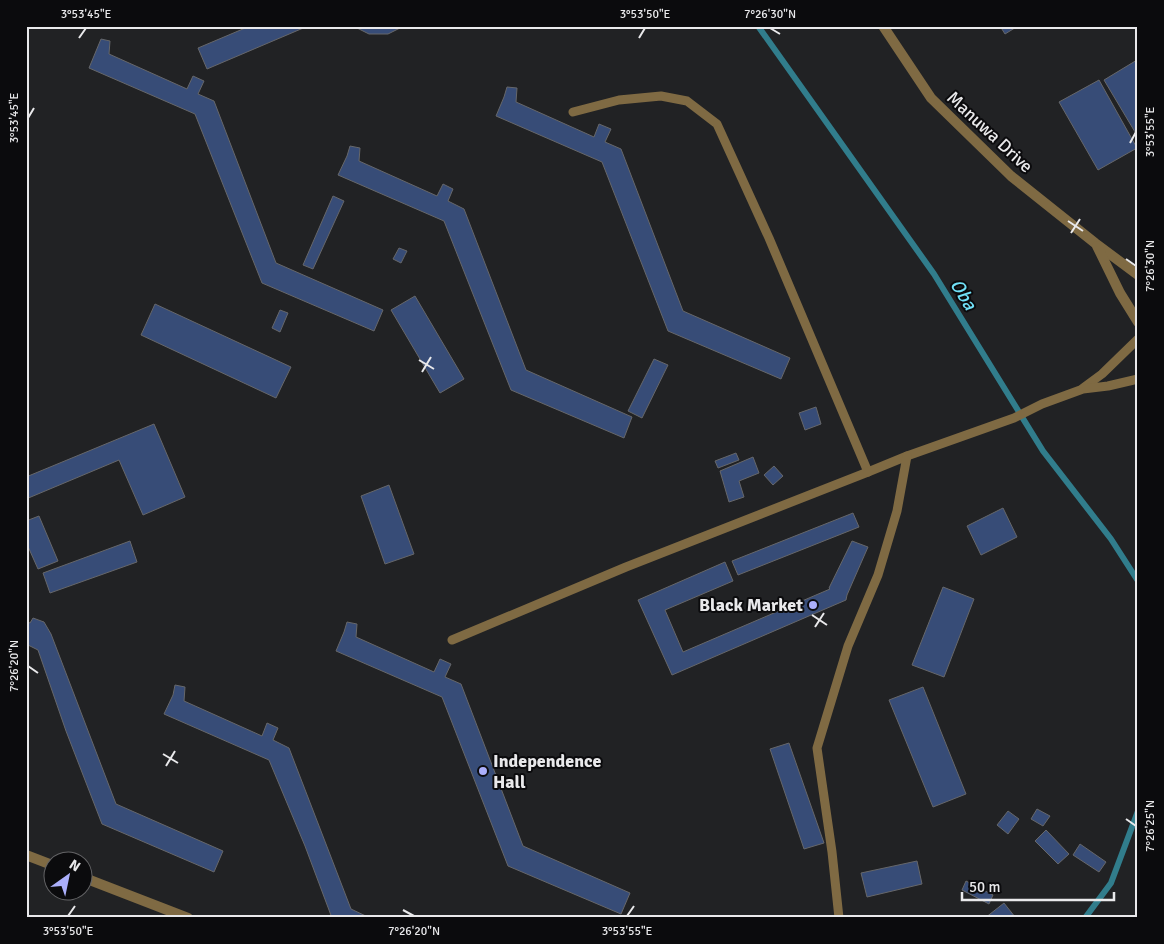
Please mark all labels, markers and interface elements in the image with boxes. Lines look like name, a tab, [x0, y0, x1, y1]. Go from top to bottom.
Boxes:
text: 3°53'45"E	[61, 7, 112, 22]
text: 3°53'50"E	[620, 7, 671, 22]
text: 7°26'30"N	[744, 7, 796, 22]
street label: Manuwa Drive	[942, 87, 1038, 177]
text: 3°53'45"E	[7, 92, 22, 143]
text: 3°53'55"E	[1143, 106, 1158, 157]
text: 7°26'30"N	[1143, 240, 1158, 292]
water label: Oba	[944, 275, 983, 316]
place label: Black Market	[699, 594, 803, 616]
marker: Black Market	[807, 599, 819, 611]
text: 7°26'20"N	[7, 640, 22, 692]
place label: Independence Hall	[493, 750, 601, 793]
marker: Independence Hall	[477, 765, 489, 777]
text: 7°26'25"N	[1143, 800, 1158, 852]
north arrow	[42, 852, 92, 902]
text: N	[66, 856, 84, 875]
scale bar	[962, 869, 1114, 901]
text: 50 m	[969, 878, 1000, 896]
text: 3°53'50"E	[43, 924, 94, 939]
text: 7°26'20"N	[388, 924, 440, 939]
text: 3°53'55"E	[602, 924, 653, 939]

